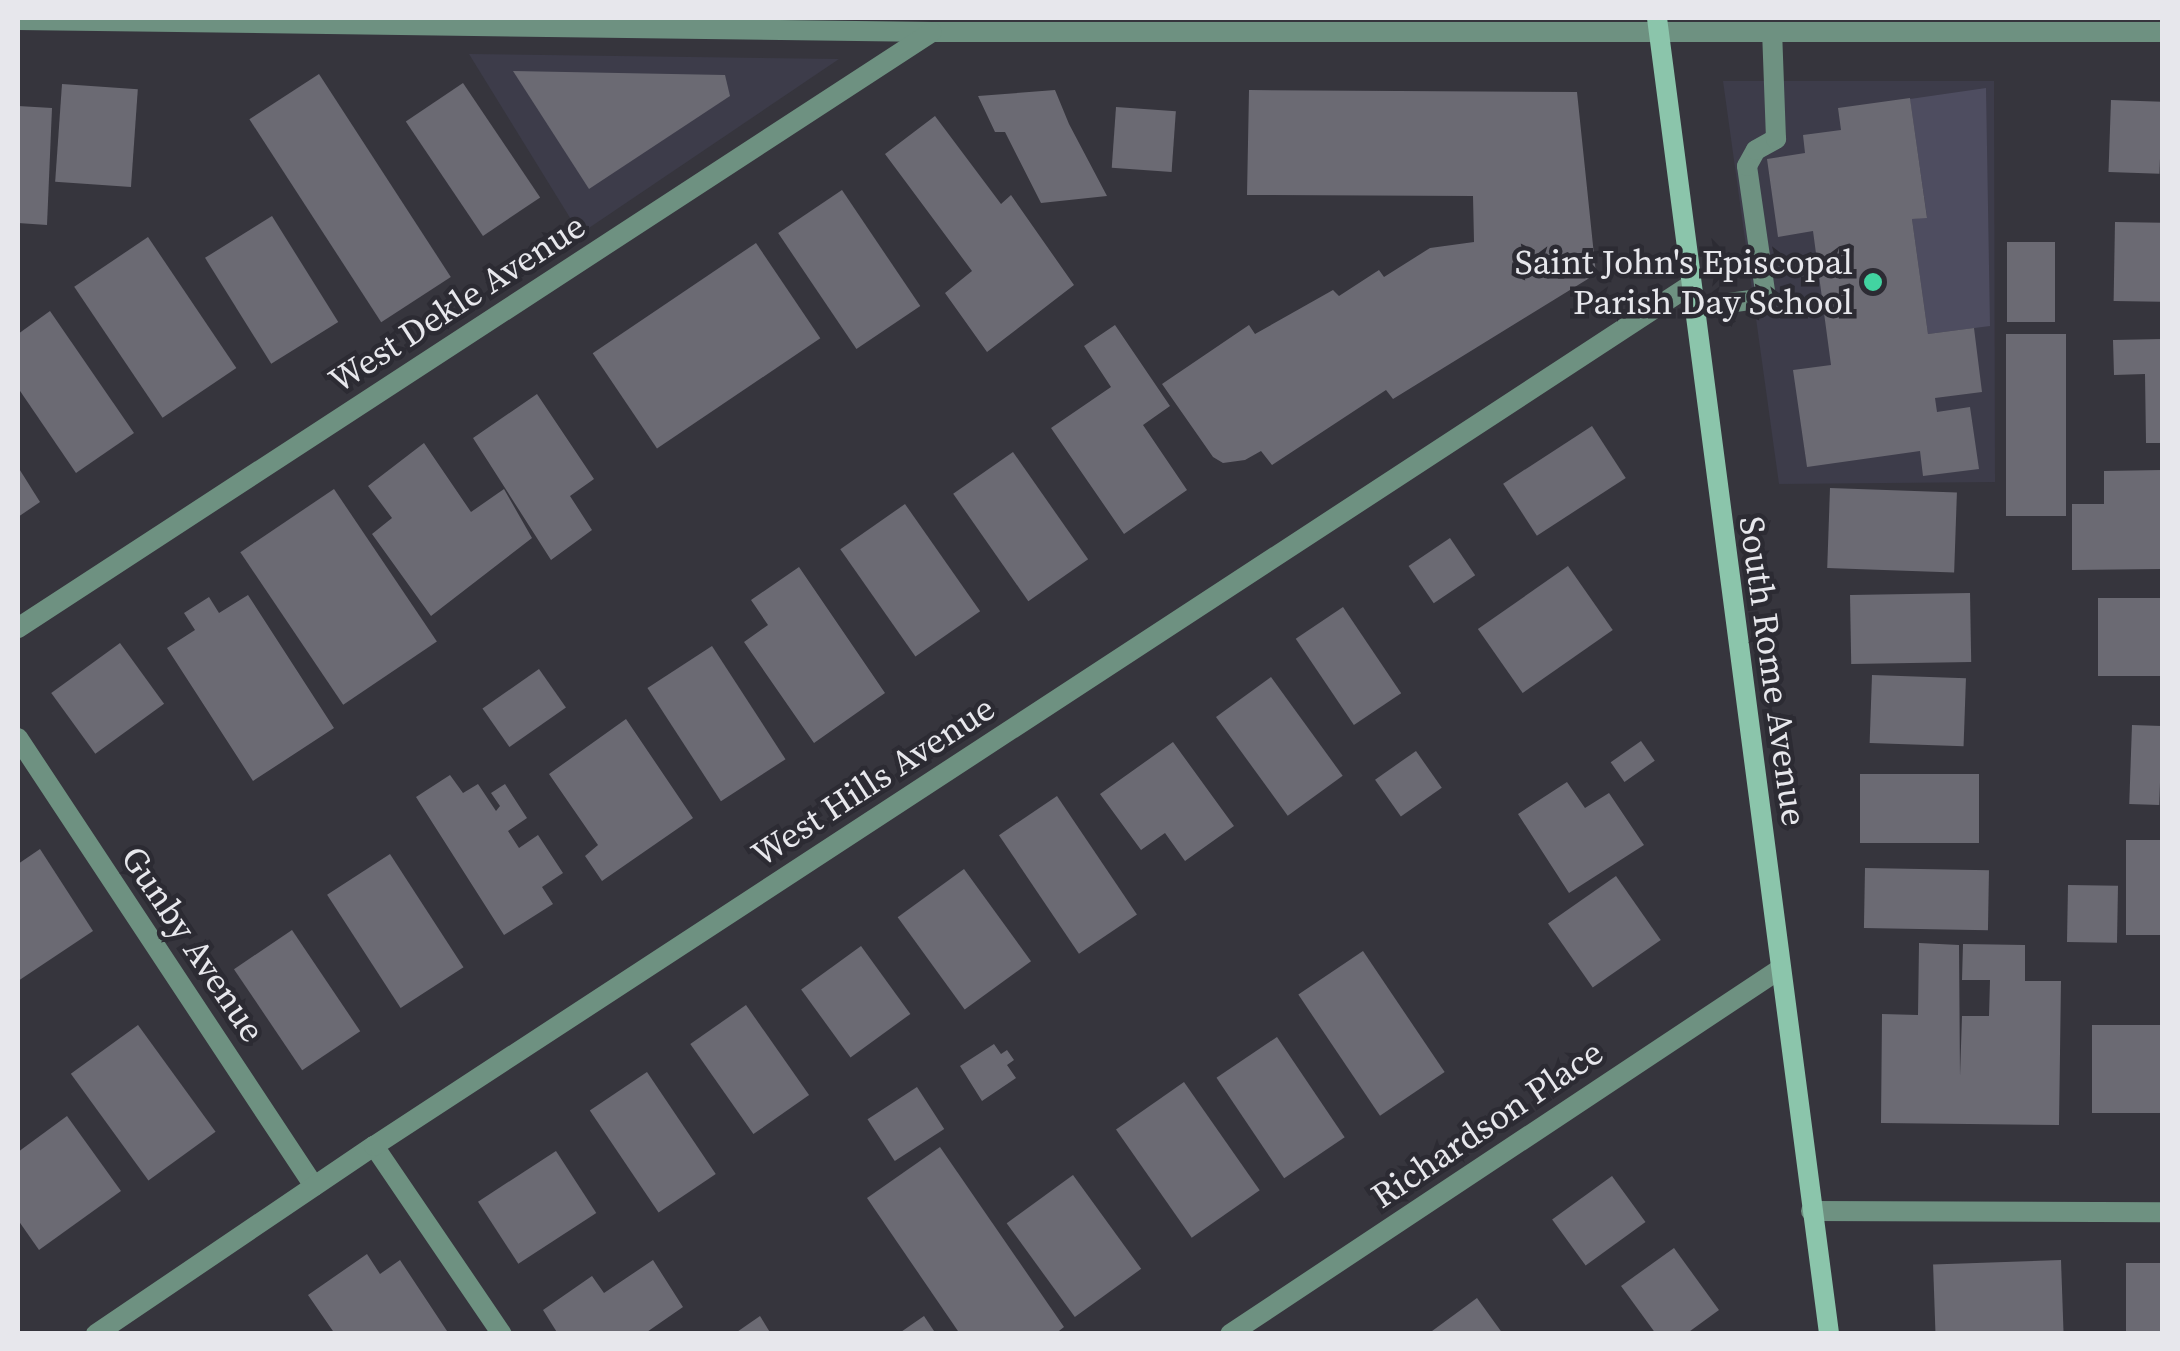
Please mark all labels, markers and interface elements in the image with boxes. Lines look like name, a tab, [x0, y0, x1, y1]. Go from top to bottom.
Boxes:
street label: West Dekle Avenue	[321, 205, 593, 401]
place label: Saint John's Episcopal Parish Day School	[1515, 241, 1853, 323]
marker: Saint John's Episcopal Parish Day School	[1862, 271, 1884, 293]
street label: South Rome Avenue	[1731, 514, 1815, 828]
street label: West Hills Avenue	[744, 687, 1002, 875]
street label: Gunby Avenue	[112, 838, 274, 1050]
street label: Richardson Place	[1363, 1031, 1611, 1217]

